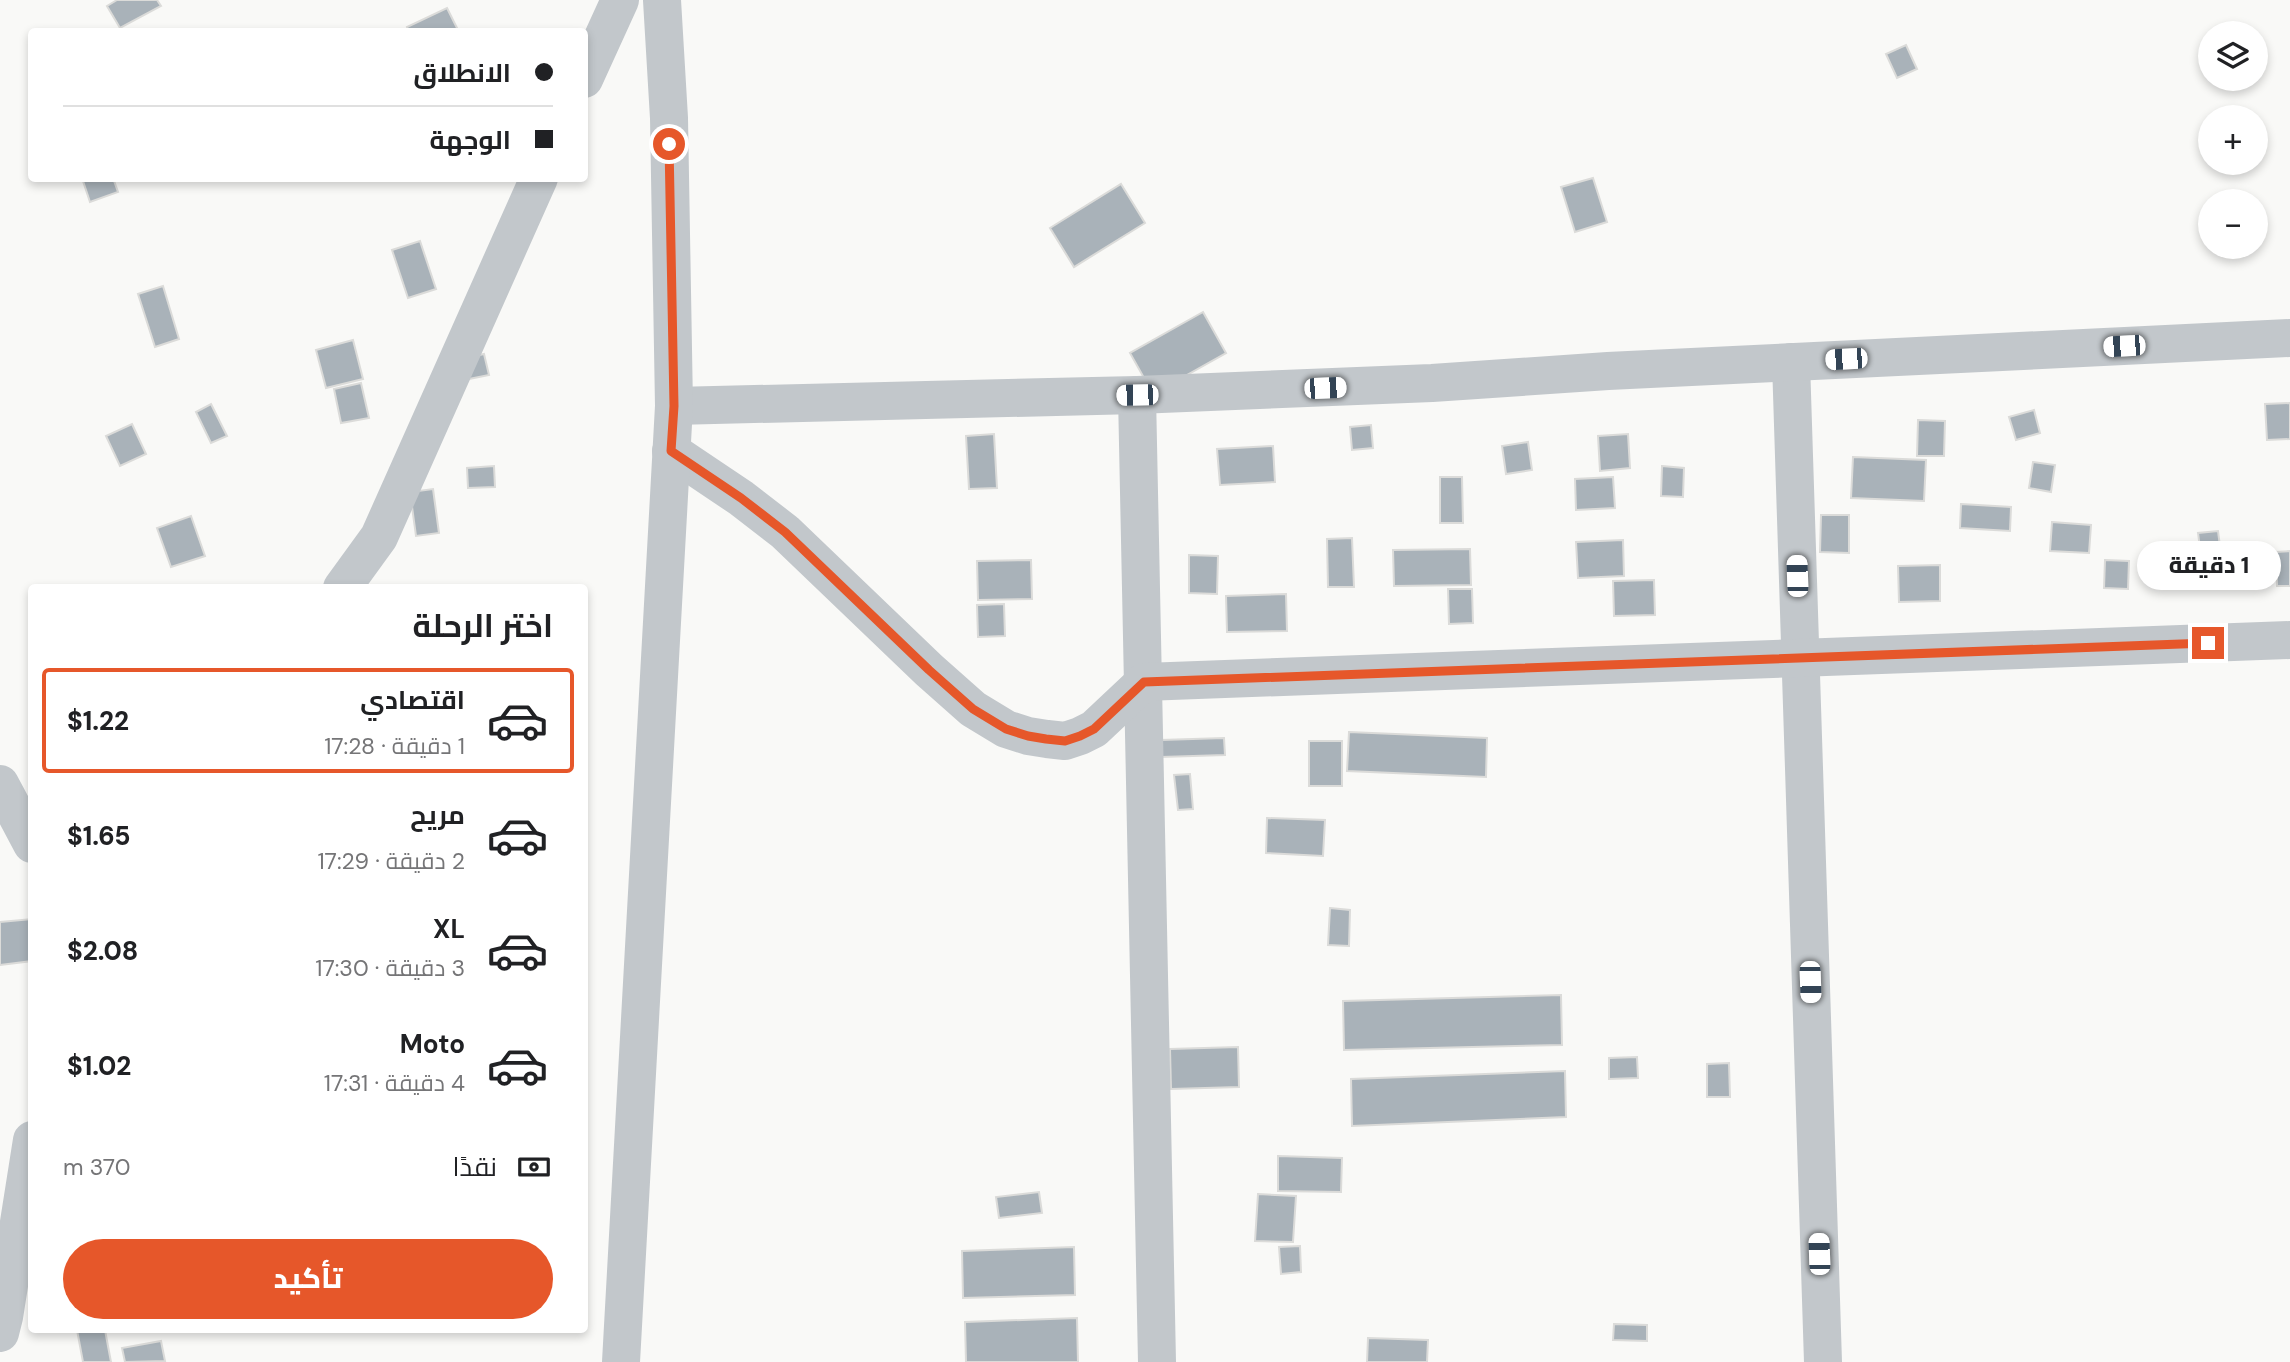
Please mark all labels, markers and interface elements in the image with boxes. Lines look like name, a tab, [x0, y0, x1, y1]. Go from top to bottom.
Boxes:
map controls	[2198, 21, 2268, 259]
button: layers	[2198, 21, 2268, 91]
text: الانطلاق	[413, 56, 511, 90]
button: +	[2198, 105, 2268, 175]
text: الوجهة	[430, 123, 511, 157]
route start	[653, 128, 685, 160]
button: −	[2198, 189, 2268, 259]
car	[2103, 334, 2146, 358]
car	[1825, 347, 1868, 371]
car	[1304, 377, 1347, 399]
car	[1116, 384, 1159, 406]
callout: 1 دقيقة	[2136, 542, 2280, 590]
text: 1 دقيقة	[2169, 550, 2249, 580]
car	[1786, 555, 1809, 597]
text: اختر الرحلة	[412, 605, 553, 647]
route end	[2192, 627, 2224, 659]
text: اقتصادي	[360, 683, 465, 717]
icon: car	[486, 689, 549, 752]
text: $1.22	[67, 704, 129, 738]
text: 1 دقيقة · 17:28	[324, 731, 465, 761]
text: مريح	[410, 798, 465, 832]
icon: car	[486, 804, 549, 867]
text: $1.65	[67, 819, 130, 853]
text: 2 دقيقة · 17:29	[317, 846, 465, 876]
text: XL	[433, 912, 465, 946]
icon: car	[486, 919, 549, 982]
text: $2.08	[67, 934, 138, 968]
text: 3 دقيقة · 17:30	[315, 953, 465, 983]
car	[1799, 961, 1822, 1003]
text: Moto	[400, 1027, 465, 1061]
icon: car	[486, 1034, 549, 1097]
text: $1.02	[67, 1049, 131, 1083]
text: 4 دقيقة · 17:31	[324, 1068, 465, 1098]
icon: cash	[515, 1148, 553, 1186]
text: نقدًا	[453, 1150, 497, 1184]
text: 370 m	[63, 1152, 131, 1182]
car	[1808, 1233, 1831, 1275]
button: تأكيد	[63, 1239, 553, 1319]

